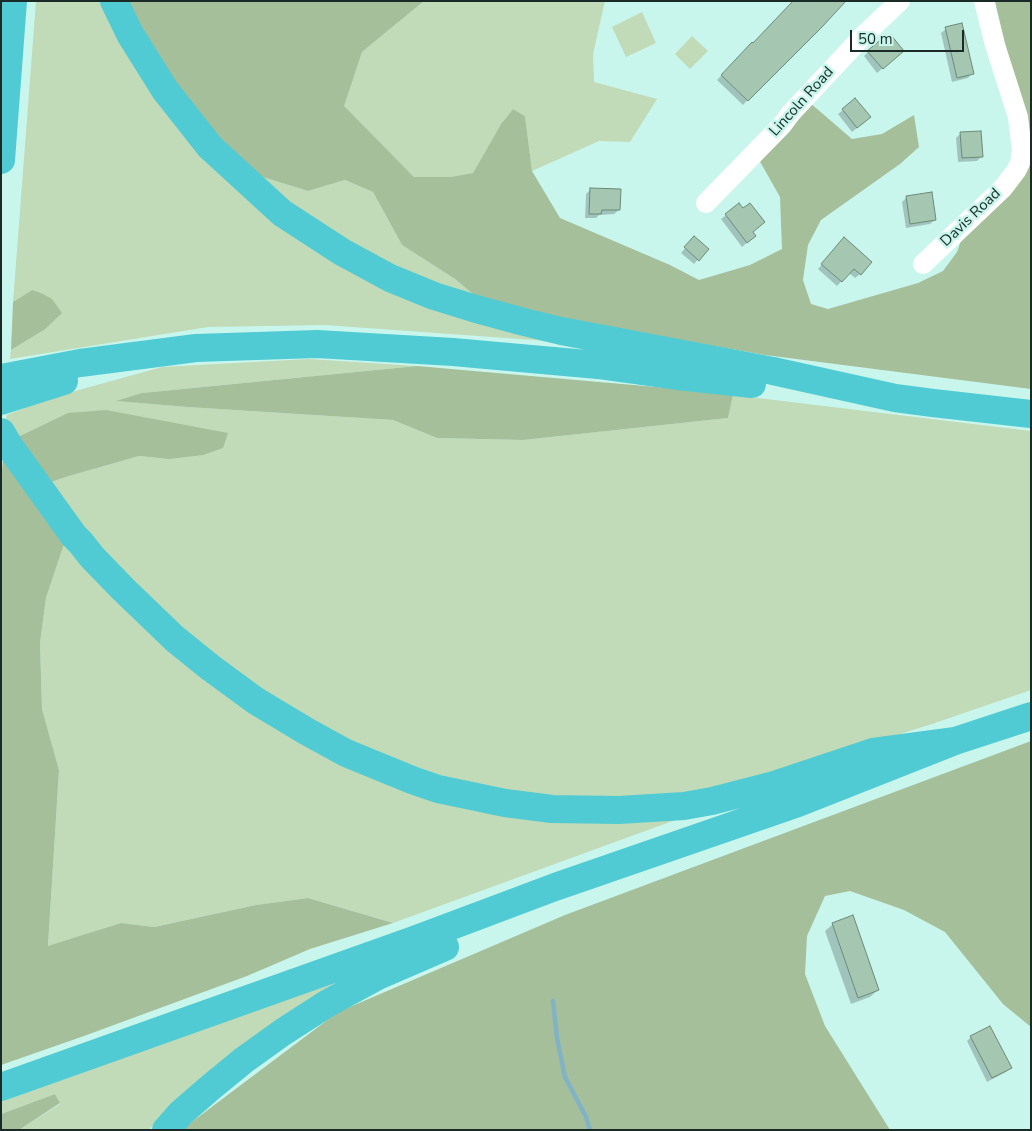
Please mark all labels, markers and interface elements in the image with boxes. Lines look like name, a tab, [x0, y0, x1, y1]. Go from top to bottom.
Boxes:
scale bar	[852, 20, 966, 52]
text: 50 m	[858, 29, 893, 49]
street label: Lincoln Road	[766, 64, 838, 140]
street label: Davis Road	[937, 185, 1005, 251]

